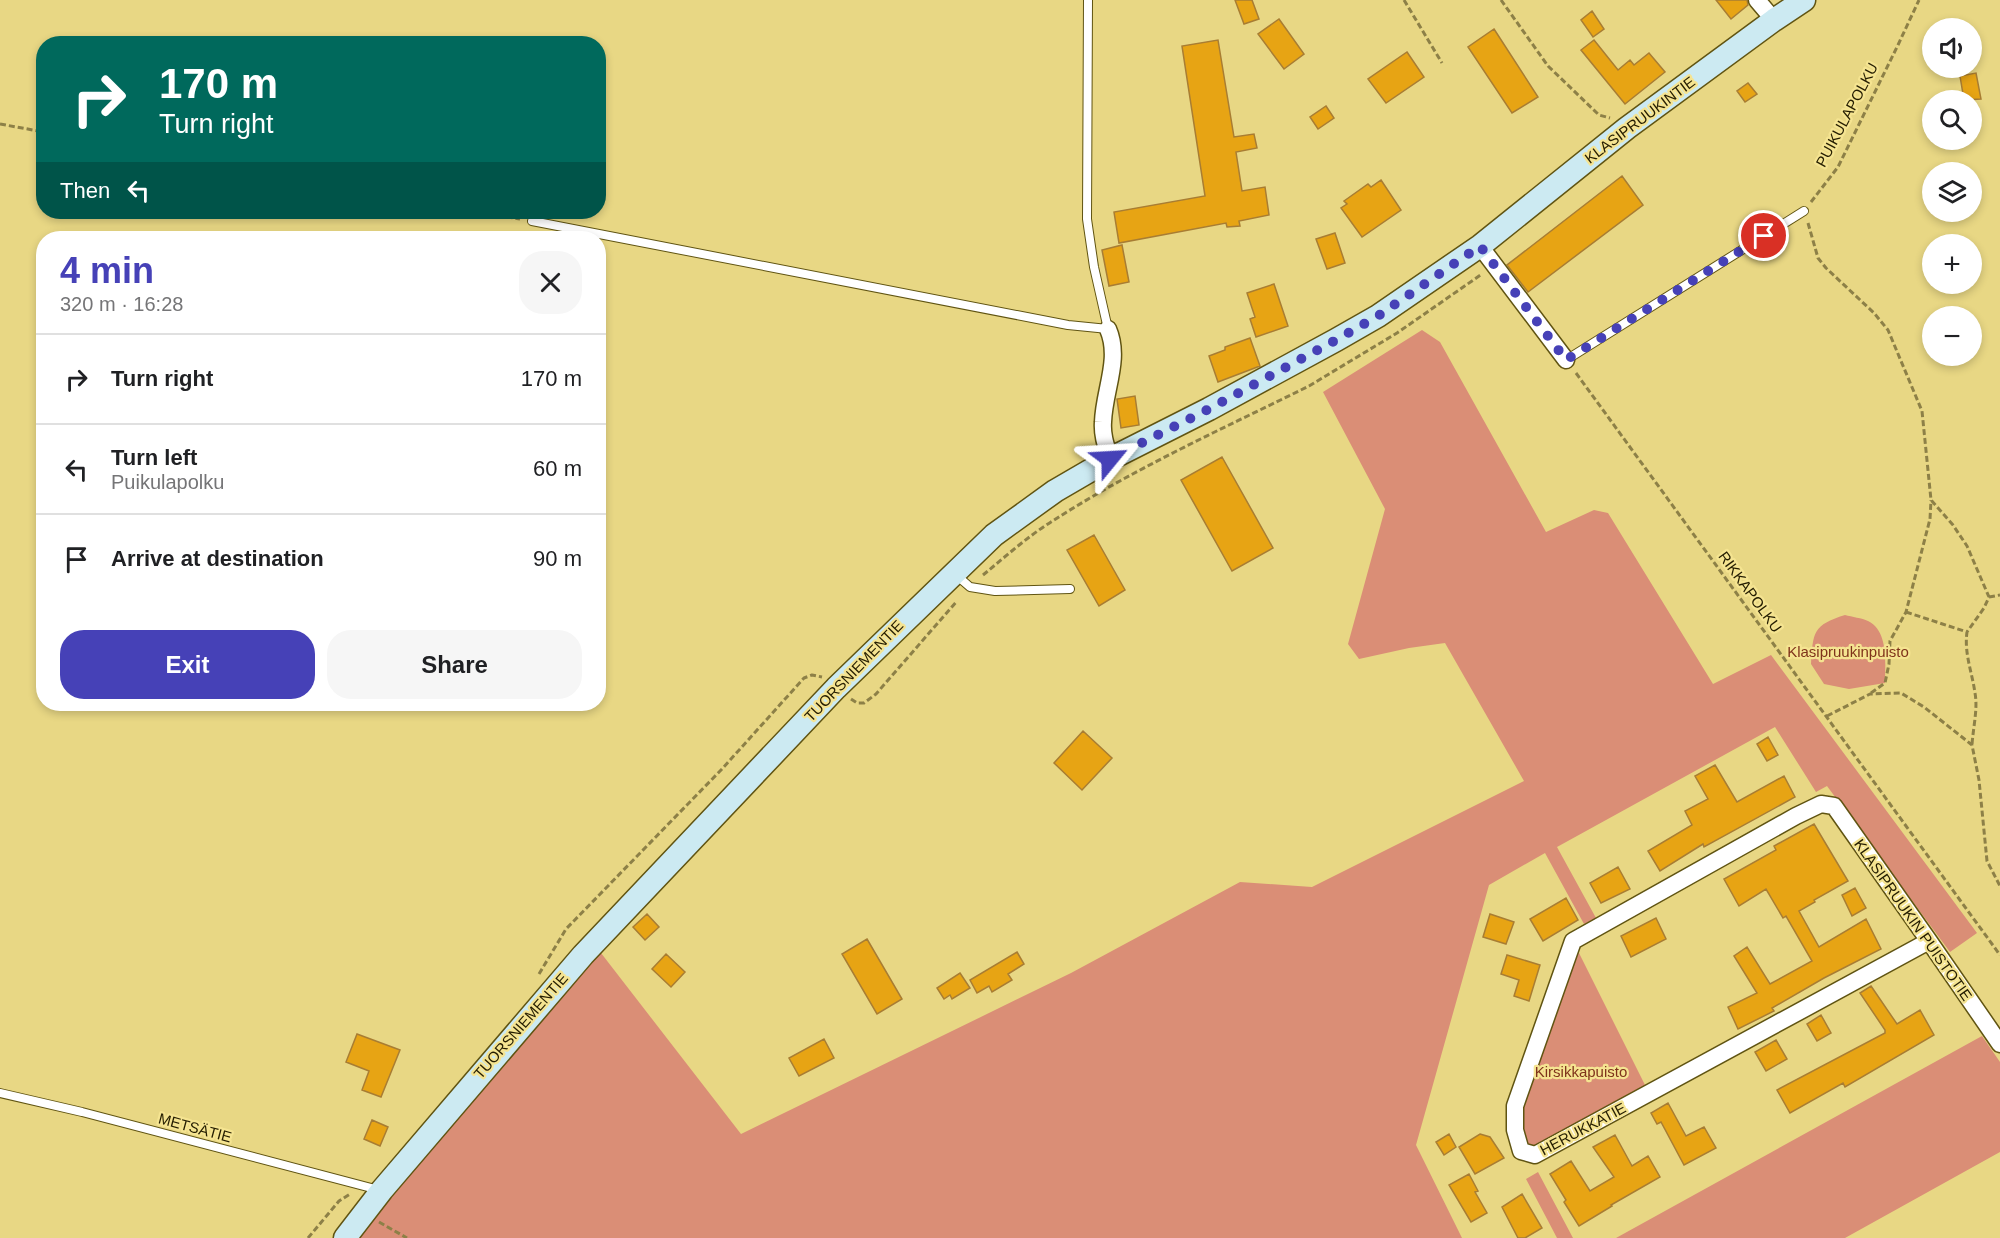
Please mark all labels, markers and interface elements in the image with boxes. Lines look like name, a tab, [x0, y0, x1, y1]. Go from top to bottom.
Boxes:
map controls	[1922, 18, 1982, 366]
button: sound	[1922, 18, 1982, 78]
icon: right	[60, 60, 138, 138]
text: 170 m	[159, 60, 278, 107]
street label: PUIKULAPOLKU	[1812, 60, 1881, 170]
street label: KLASIPRUUKINTIE	[1581, 73, 1698, 167]
button: search	[1922, 90, 1982, 150]
text: Turn right	[159, 109, 274, 139]
button: layers	[1922, 162, 1982, 222]
icon: left	[122, 174, 155, 207]
text: Then	[60, 178, 110, 203]
pin	[1738, 210, 1789, 261]
icon: arrive	[1747, 219, 1780, 252]
button: +	[1922, 234, 1982, 294]
text: 4 min	[60, 250, 154, 291]
button: close	[519, 251, 582, 314]
text: 320 m · 16:28	[60, 293, 183, 315]
button: −	[1922, 306, 1982, 366]
icon: right	[60, 363, 93, 396]
text: Turn right	[111, 366, 213, 391]
text: 170 m	[521, 366, 582, 391]
position arrow	[1078, 427, 1142, 491]
text: Turn left	[111, 445, 197, 470]
icon: left	[60, 453, 93, 486]
text: 60 m	[533, 456, 582, 481]
text: Puikulapolku	[111, 471, 224, 493]
icon: arrive	[60, 543, 93, 576]
text: Arrive at destination	[111, 546, 324, 571]
text: 90 m	[533, 546, 582, 571]
street label: RIKKAPOLKU	[1715, 548, 1785, 635]
street label: TUORSNIEMENTIE	[801, 616, 906, 725]
button: Exit	[60, 630, 315, 699]
button: Share	[327, 630, 582, 699]
park label: Klasipruukinpuisto	[1787, 643, 1909, 660]
street label: KLASIPRUUKIN PUISTOTIE	[1851, 836, 1976, 1004]
street label: TUORSNIEMENTIE	[470, 969, 571, 1082]
park label: Kirsikkapuisto	[1535, 1063, 1627, 1080]
street label: HERUKKATIE	[1537, 1099, 1629, 1158]
street label: METSÄTIE	[157, 1110, 234, 1145]

